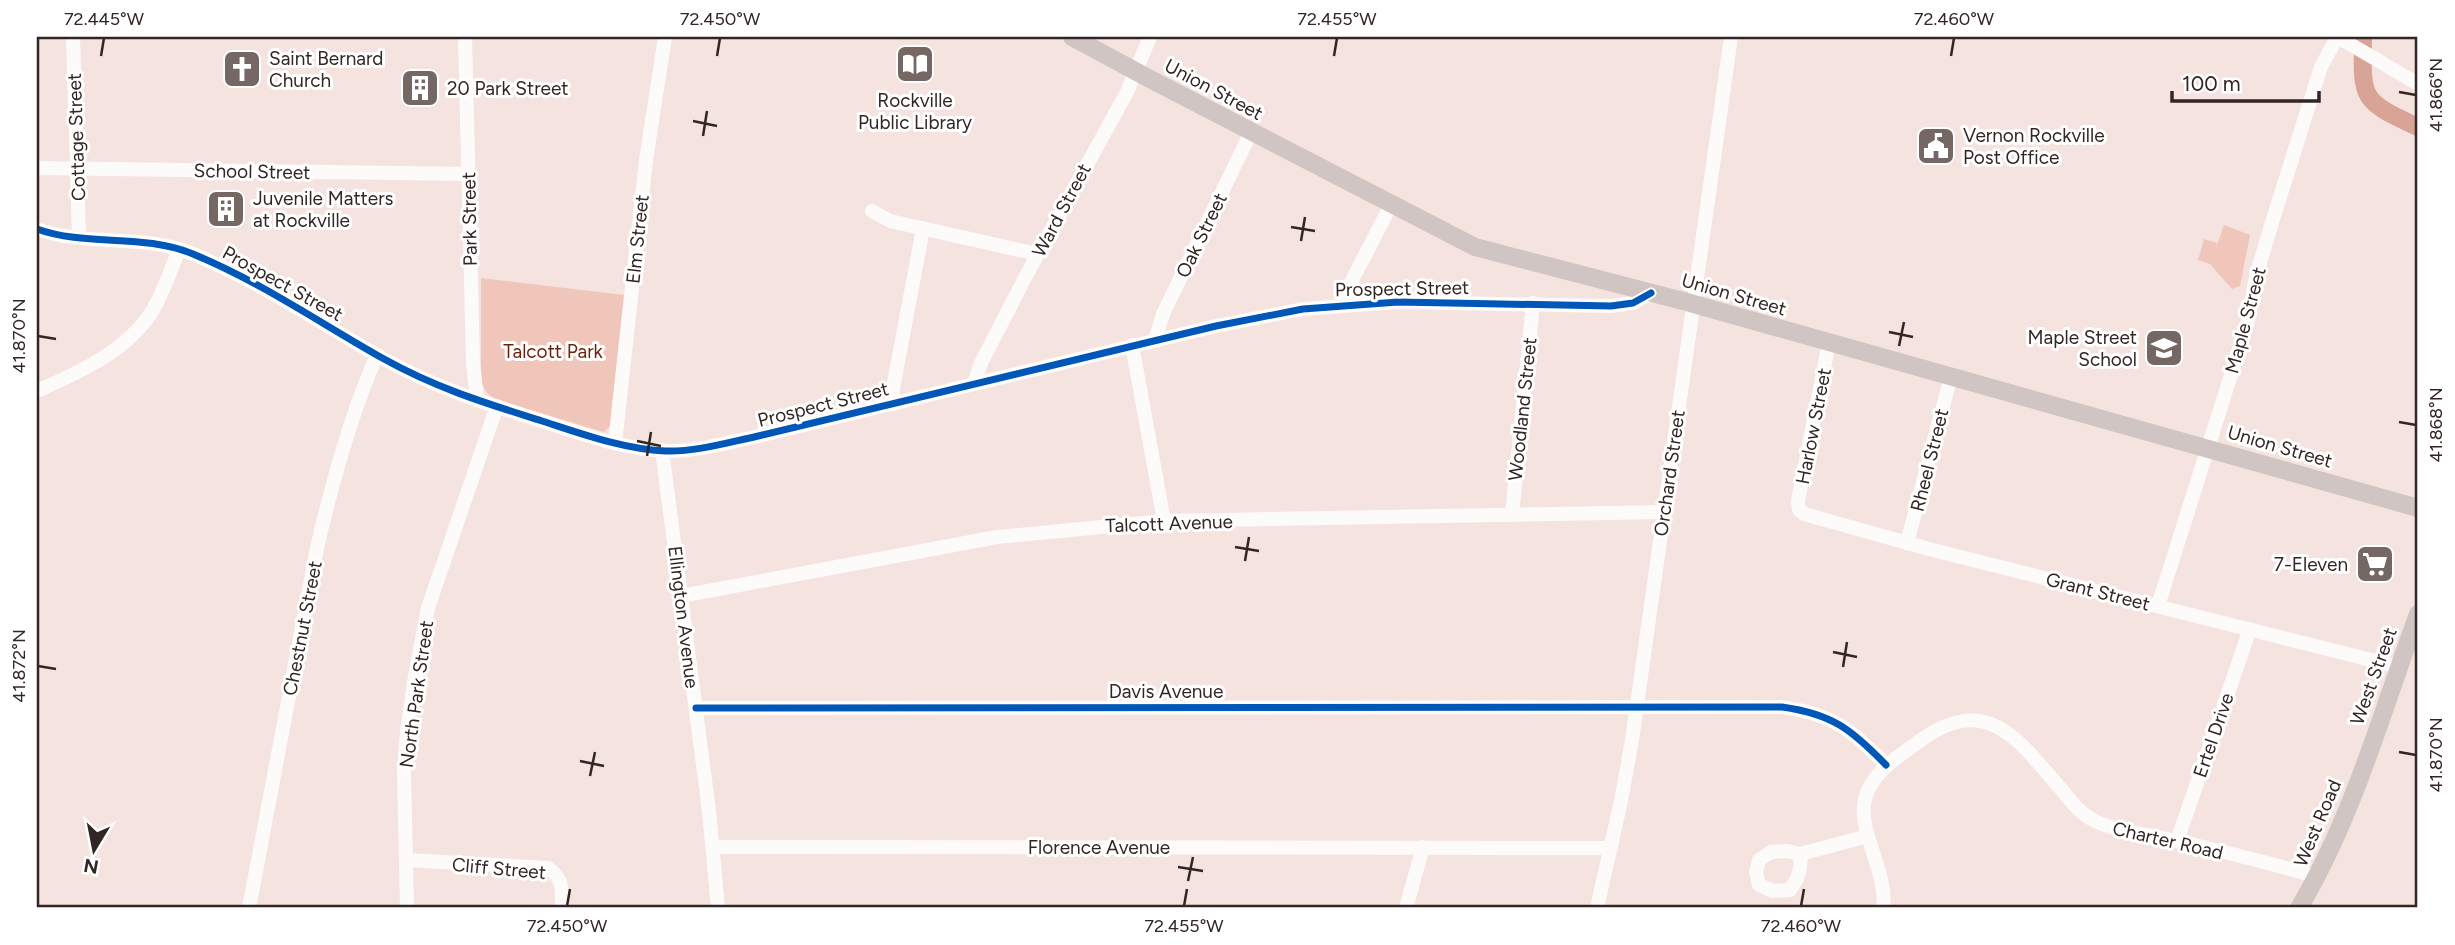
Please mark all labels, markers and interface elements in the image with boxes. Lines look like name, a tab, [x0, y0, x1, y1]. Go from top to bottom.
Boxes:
text: 72.445°W	[64, 8, 145, 30]
text: 72.450°W	[680, 8, 761, 30]
text: 72.455°W	[1297, 8, 1377, 30]
text: 72.460°W	[1914, 8, 1995, 30]
library icon: Rockville Public Library	[894, 43, 936, 85]
place label: Saint Bernard Church	[269, 47, 384, 92]
church icon: Saint Bernard Church	[221, 48, 263, 90]
street label: Union Street	[1161, 54, 1267, 125]
text: 41.866°N	[2425, 58, 2447, 132]
scale bar	[2172, 60, 2318, 104]
building icon: 20 Park Street	[399, 67, 441, 109]
text: 100 m	[2182, 71, 2241, 96]
street label: Cottage Street	[63, 73, 90, 201]
place label: 20 Park Street	[447, 77, 569, 100]
place label: Rockville Public Library	[858, 89, 972, 134]
place label: Vernon Rockville Post Office	[1963, 124, 2105, 169]
public building icon: Vernon Rockville Post Office	[1915, 125, 1957, 167]
street label: School Street	[193, 159, 311, 184]
street label: Ward Street	[1027, 160, 1096, 261]
street label: Park Street	[457, 172, 482, 266]
place label: Juvenile Matters at Rockville	[253, 187, 394, 232]
building icon: Juvenile Matters at Rockville	[205, 188, 247, 230]
street label: Oak Street	[1171, 189, 1232, 281]
street label: Elm Street	[621, 193, 654, 285]
street label: Prospect Street	[219, 241, 347, 326]
street label: Maple Street	[2220, 264, 2271, 376]
street label: Union Street	[1679, 269, 1789, 320]
street label: Prospect Street	[1335, 276, 1469, 301]
text: 41.870°N	[8, 298, 30, 374]
place label: Maple Street School	[2028, 326, 2137, 371]
school or university icon: Maple Street School	[2143, 327, 2185, 369]
street label: Woodland Street	[1504, 336, 1541, 482]
park label: Talcott Park	[503, 340, 604, 363]
street label: Harlow Street	[1791, 366, 1836, 486]
street label: Prospect Street	[755, 377, 891, 432]
text: 41.868°N	[2425, 387, 2447, 463]
street label: Rheel Street	[1906, 406, 1953, 514]
street label: Orchard Street	[1649, 408, 1690, 538]
street label: Union Street	[2225, 421, 2335, 472]
street label: Talcott Avenue	[1105, 510, 1233, 537]
supermarket icon: 7-Eleven	[2354, 543, 2396, 585]
street label: Ellington Avenue	[663, 544, 704, 690]
place label: 7-Eleven	[2274, 553, 2348, 576]
street label: Chestnut Street	[278, 559, 327, 698]
street label: Grant Street	[2044, 567, 2152, 615]
street label: North Park Street	[395, 619, 438, 769]
street label: West Street	[2345, 624, 2402, 728]
text: 41.872°N	[8, 629, 30, 703]
street label: Davis Avenue	[1109, 680, 1223, 703]
street label: Ertel Drive	[2188, 690, 2239, 781]
text: 41.870°N	[2425, 717, 2447, 793]
street label: West Road	[2289, 776, 2346, 870]
north arrow	[60, 816, 130, 886]
street label: Charter Road	[2110, 817, 2225, 864]
street label: Florence Avenue	[1028, 836, 1170, 859]
street label: Cliff Street	[451, 853, 547, 884]
text: N	[82, 854, 100, 879]
text: 72.450°W	[527, 915, 608, 937]
text: 72.455°W	[1144, 915, 1224, 937]
text: 72.460°W	[1761, 915, 1842, 937]

